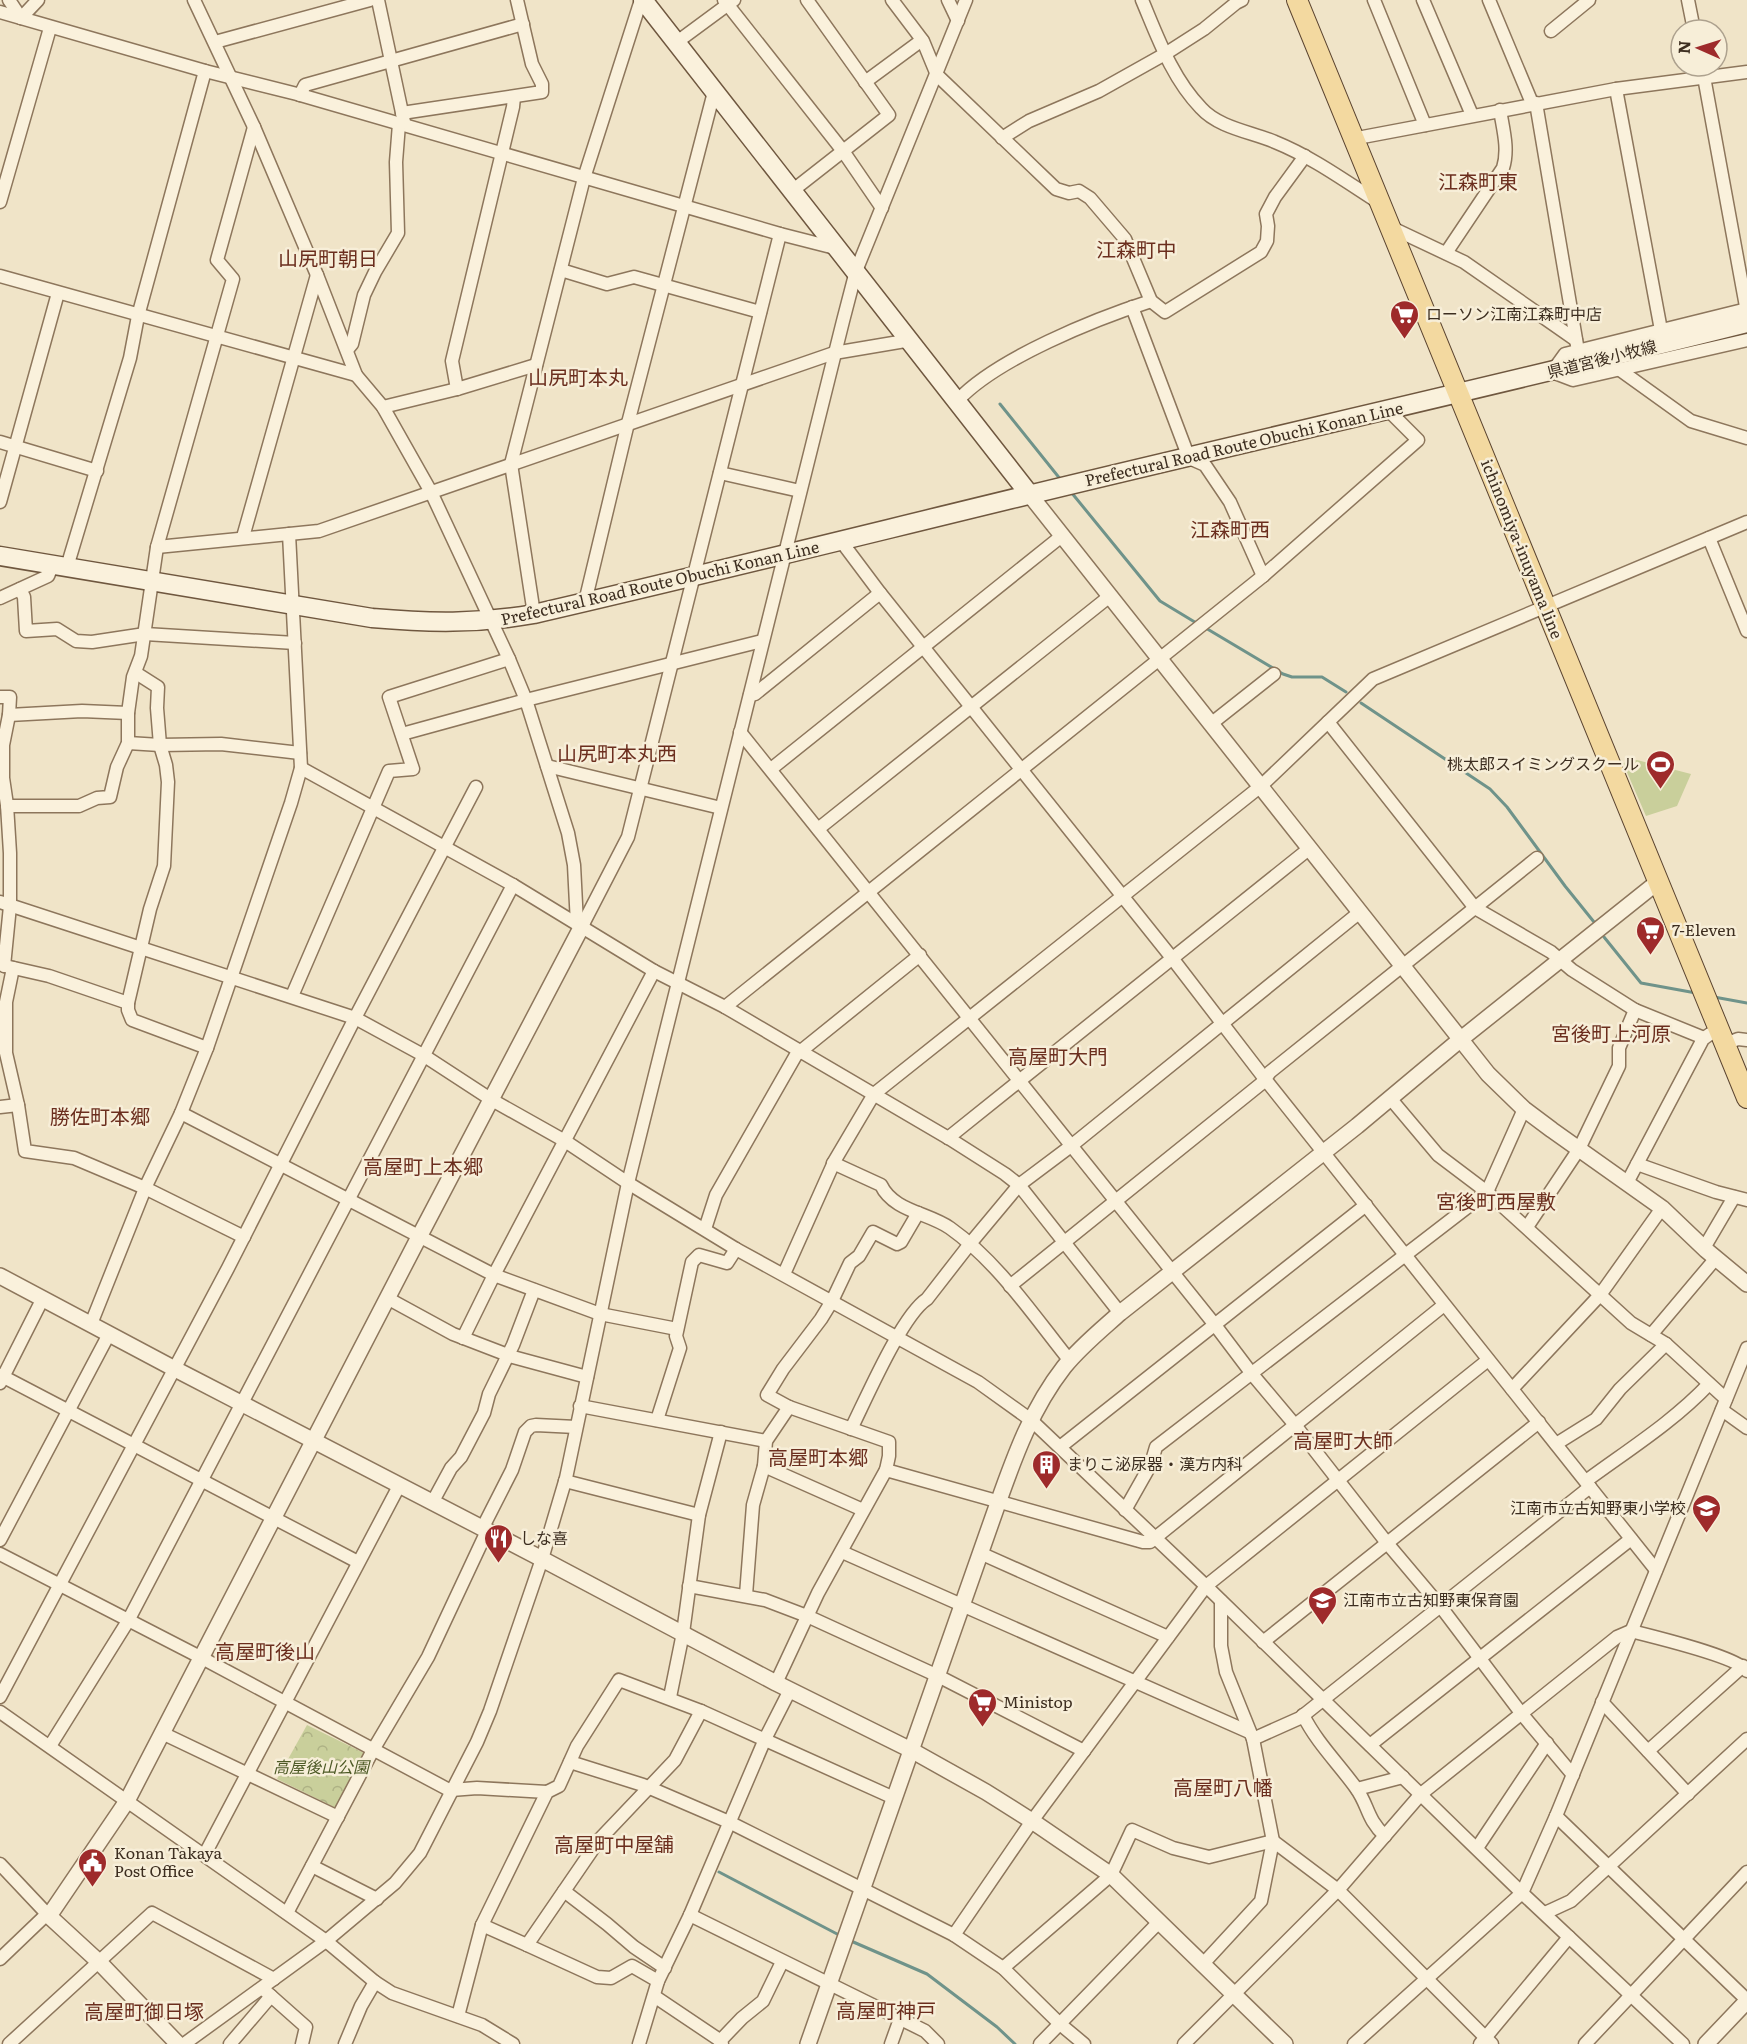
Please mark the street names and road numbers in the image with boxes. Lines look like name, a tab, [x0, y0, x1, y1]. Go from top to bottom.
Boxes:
street label: 県道宮後小牧線	[1545, 333, 1659, 383]
street label: Prefectural Road Route Obuchi Konan Line	[1082, 395, 1405, 491]
street label: ichinomiya-inuyama line	[1476, 455, 1570, 642]
street label: Prefectural Road Route Obuchi Konan Line	[498, 534, 821, 630]

